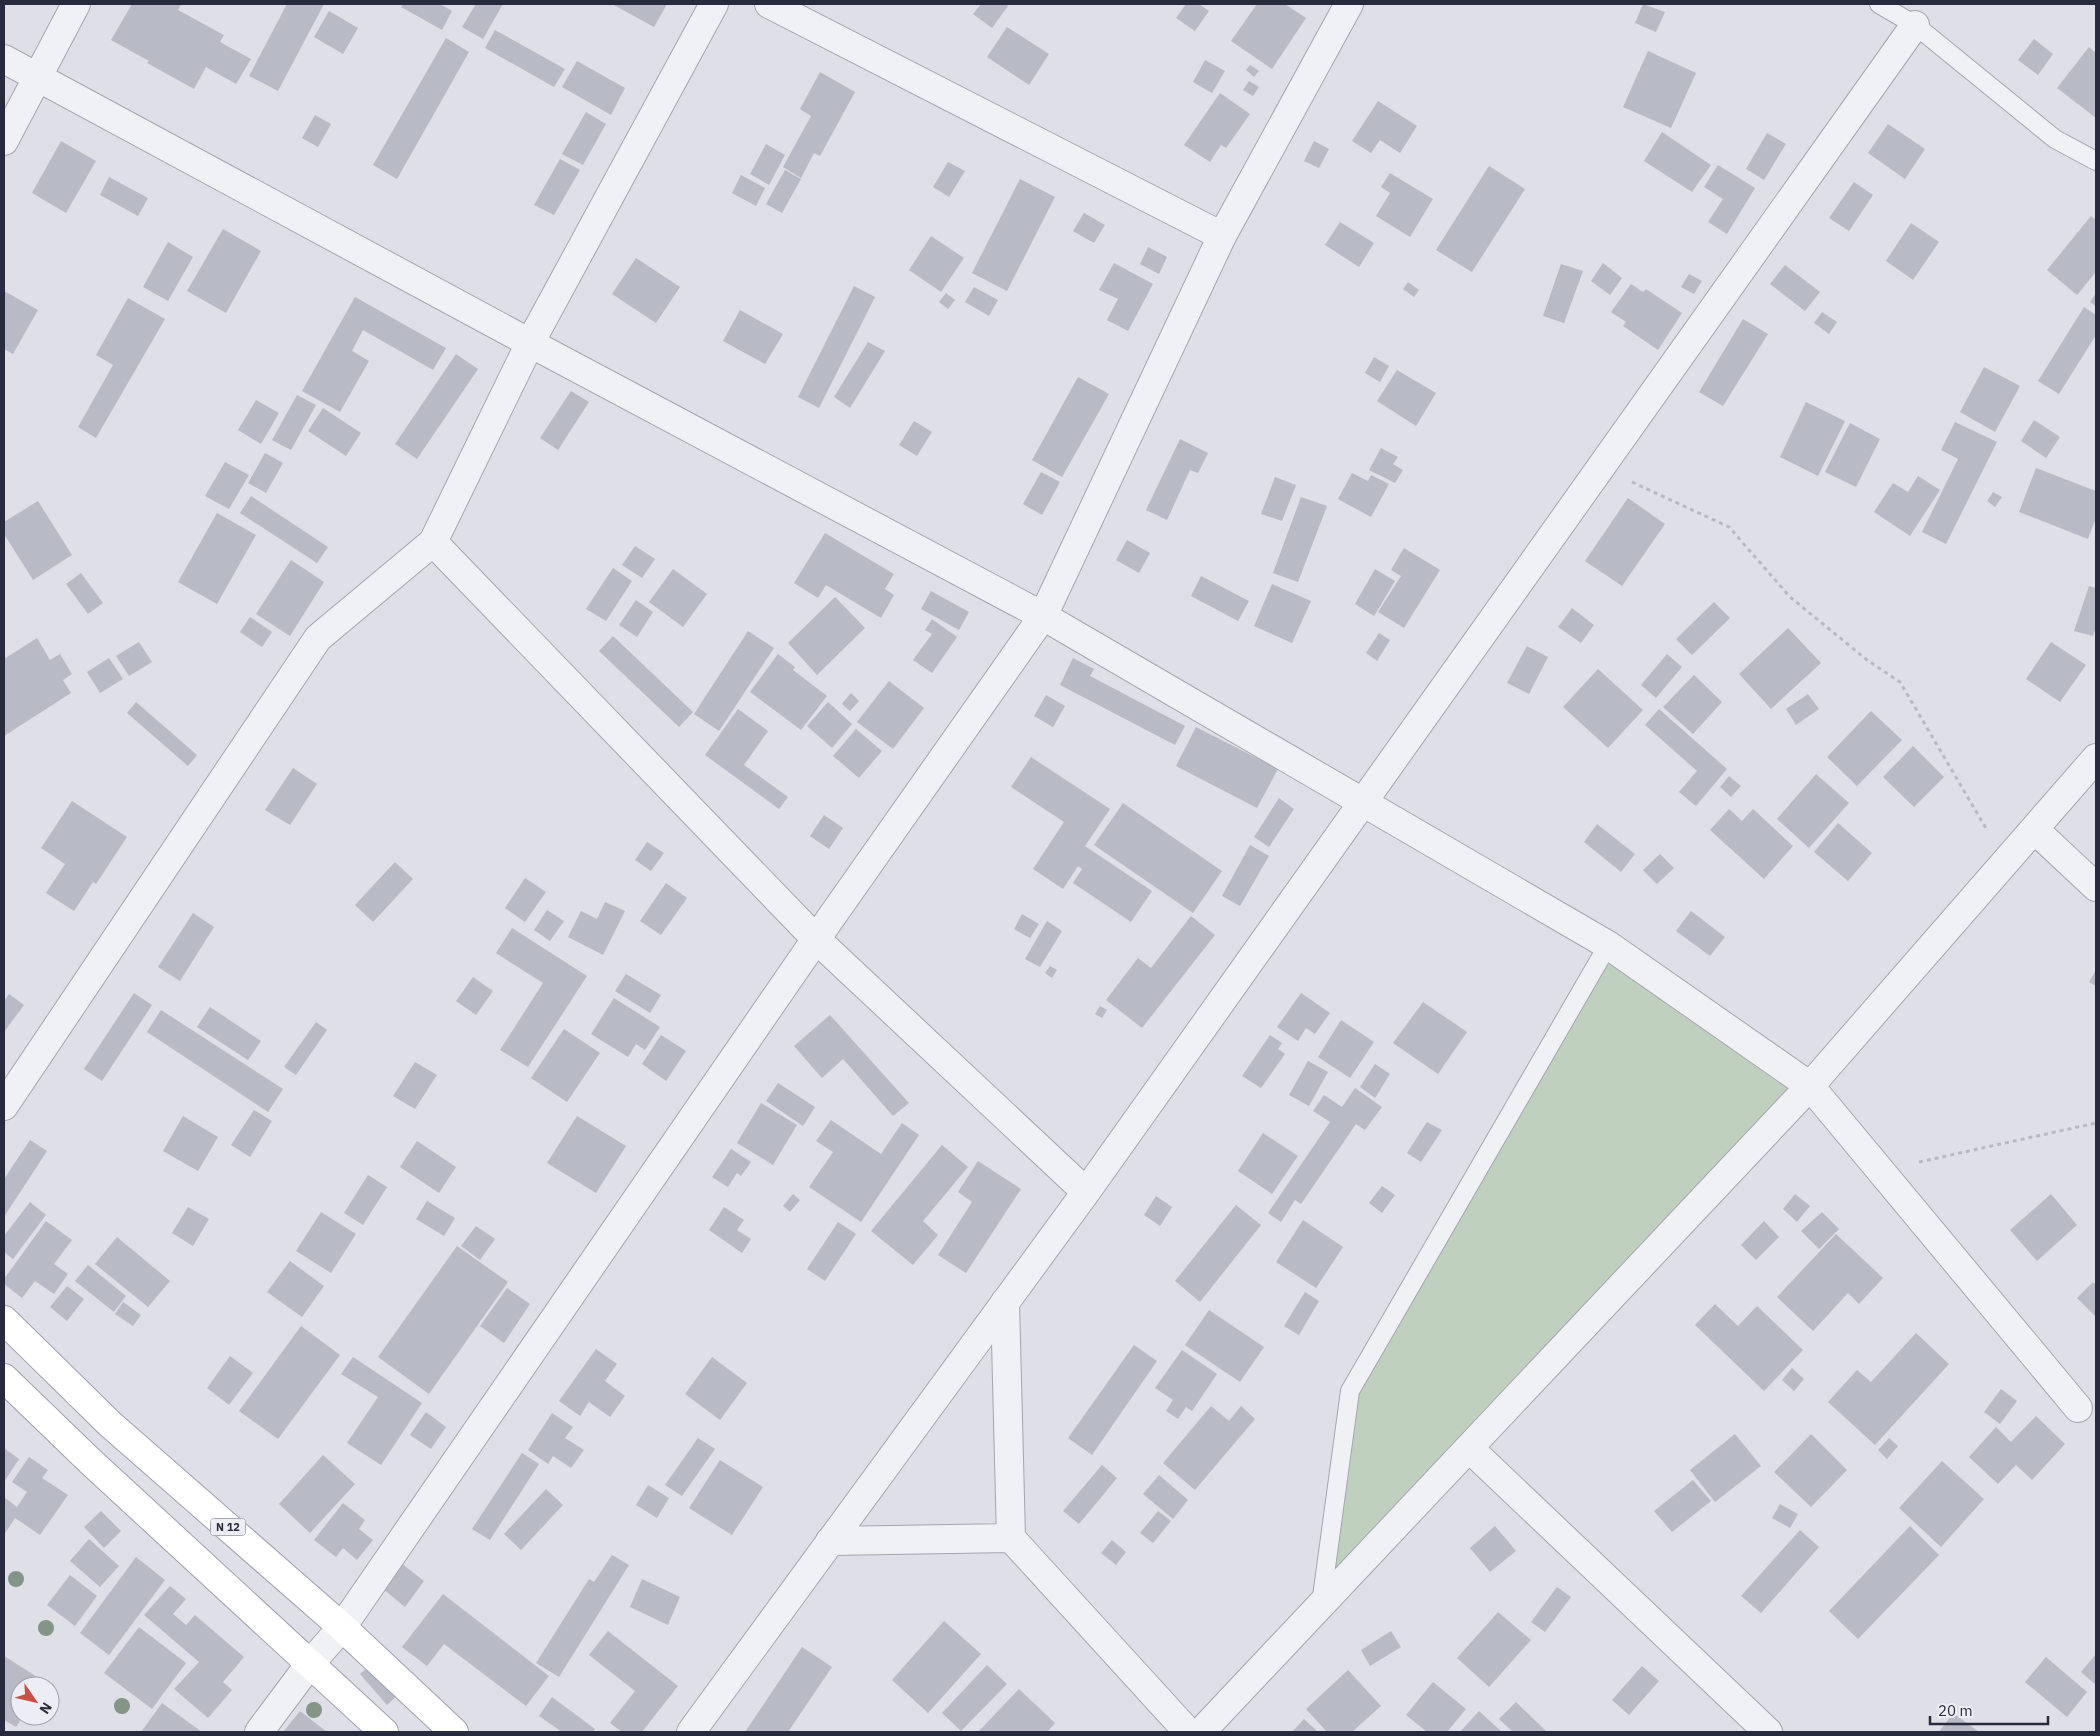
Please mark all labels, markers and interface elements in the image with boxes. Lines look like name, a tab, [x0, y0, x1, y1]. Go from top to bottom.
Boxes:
road number: N 12	[210, 1518, 246, 1535]
north arrow	[10, 1676, 60, 1726]
scale bar	[1930, 1694, 2048, 1726]
text: N	[35, 1699, 56, 1718]
text: 20 m	[1938, 1701, 1973, 1720]

